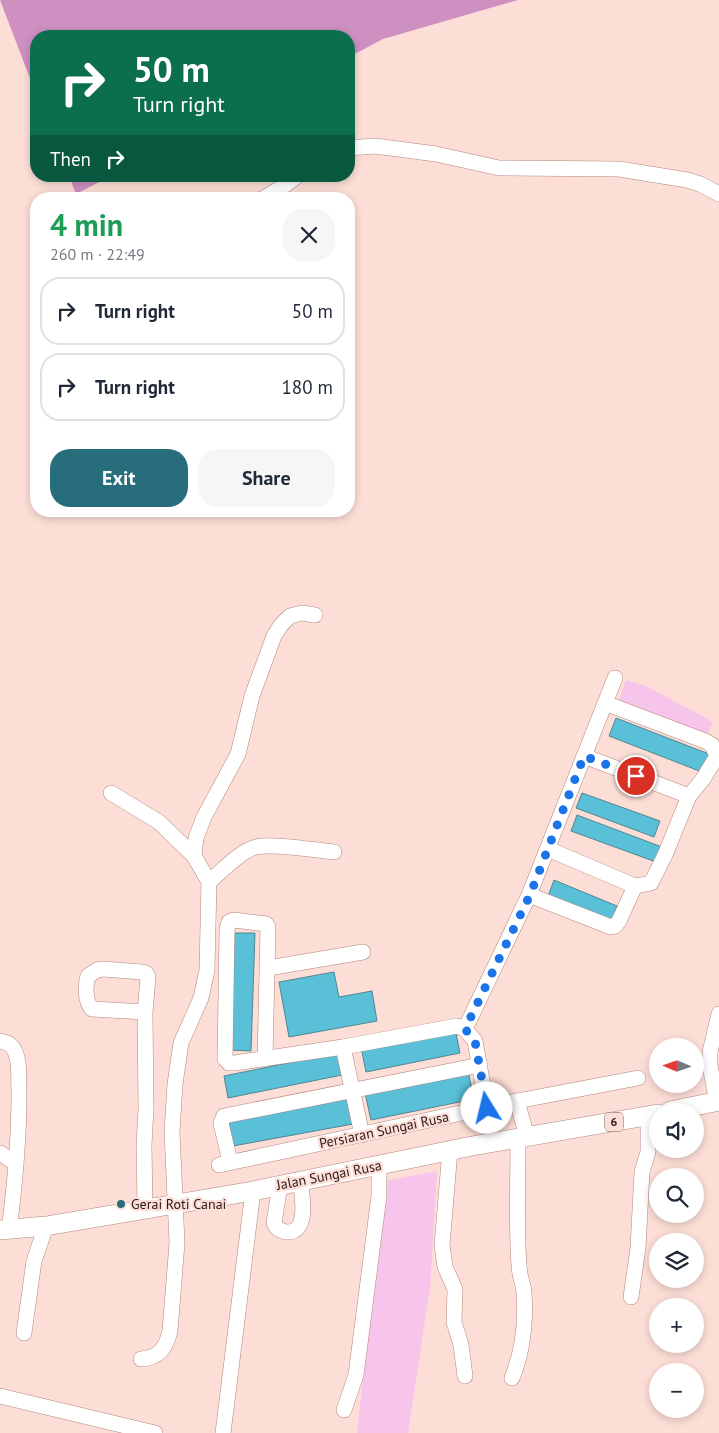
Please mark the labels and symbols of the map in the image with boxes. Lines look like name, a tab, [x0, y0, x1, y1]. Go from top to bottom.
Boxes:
pin	[615, 755, 657, 797]
north arrow	[649, 1038, 704, 1092]
position arrow	[460, 1081, 512, 1133]
street label: Persiaran Sungai Rusa	[318, 1107, 450, 1153]
road number: 6	[605, 1112, 623, 1132]
street label: Jalan Sungai Rusa	[274, 1156, 383, 1194]
place label: Gerai Roti Canai	[131, 1195, 226, 1213]
marker: Gerai Roti Canai	[115, 1198, 127, 1210]

